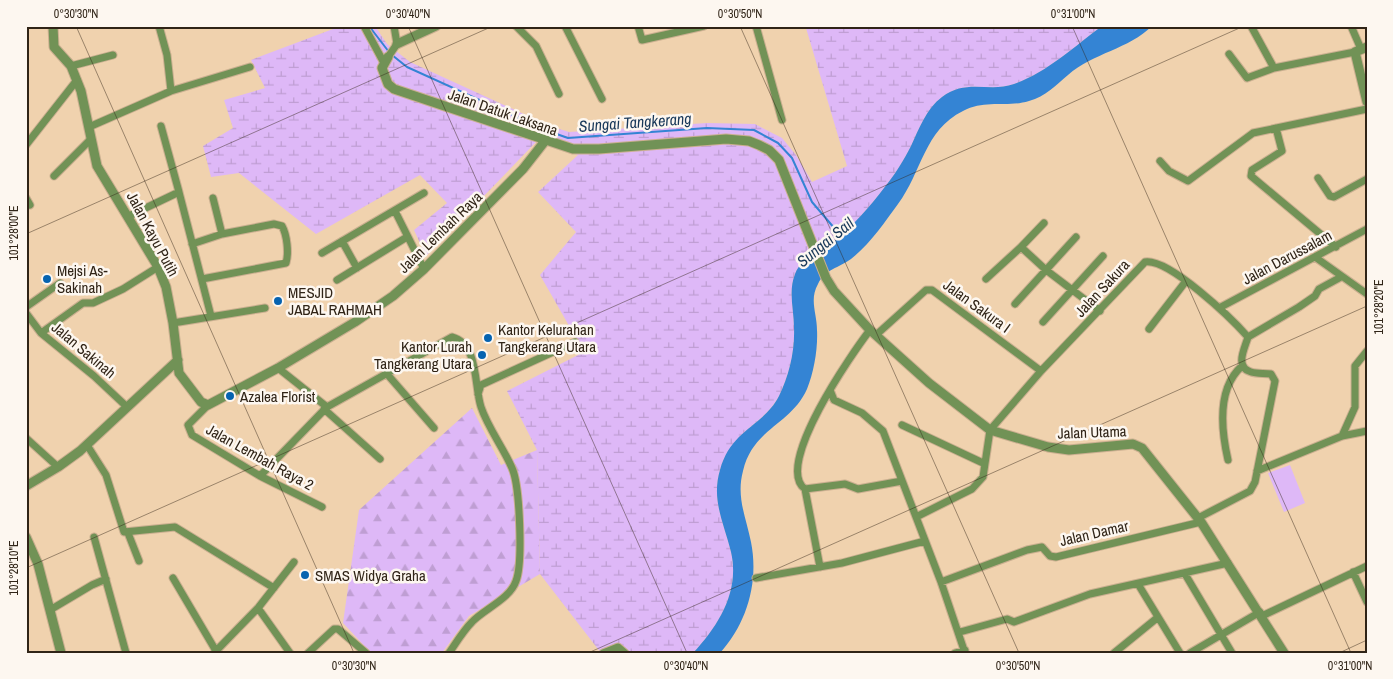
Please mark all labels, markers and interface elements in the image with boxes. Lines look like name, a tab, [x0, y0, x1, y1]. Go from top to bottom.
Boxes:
text: 0°30'30"N	[54, 6, 98, 22]
text: 0°30'40"N	[386, 6, 430, 22]
text: 0°30'50"N	[718, 6, 762, 22]
text: 0°31'00"N	[1051, 6, 1095, 22]
street label: Jalan Datuk Laksana	[445, 83, 561, 141]
water label: Sungai Tangkerang	[578, 107, 692, 137]
street label: Jalan Lembah Raya	[393, 186, 487, 278]
street label: Jalan Kayu Putih	[122, 188, 184, 280]
text: 101°28'00"E	[6, 205, 22, 261]
water label: Sungai Sail	[792, 211, 859, 272]
street label: Jalan Darussalam	[1239, 225, 1335, 289]
street label: Jalan Sakura	[1070, 254, 1134, 321]
place label: Mejsi As- Sakinah	[57, 260, 108, 298]
marker: Mejsi As- Sakinah	[41, 273, 53, 285]
street label: Jalan Sakura I	[939, 274, 1015, 338]
text: 101°28'20"E	[1371, 279, 1387, 335]
place label: MESJID JABAL RAHMAH	[288, 282, 382, 320]
marker: MESJID JABAL RAHMAH	[272, 295, 284, 307]
street label: Jalan Sakinah	[47, 317, 121, 383]
place label: Kantor Kelurahan Tangkerang Utara	[498, 319, 596, 357]
marker: Kantor Kelurahan Tangkerang Utara	[482, 332, 494, 344]
place label: Kantor Lurah Tangkerang Utara	[374, 336, 472, 374]
marker: Kantor Lurah Tangkerang Utara	[476, 349, 488, 361]
place label: Azalea Florist	[239, 386, 316, 407]
marker: Azalea Florist	[224, 390, 236, 402]
street label: Jalan Lembah Raya 2	[203, 419, 318, 495]
street label: Jalan Utama	[1057, 420, 1127, 444]
street label: Jalan Damar	[1058, 515, 1130, 551]
text: 101°28'10"E	[6, 540, 22, 596]
place label: SMAS Widya Graha	[315, 565, 426, 586]
marker: SMAS Widya Graha	[299, 569, 311, 581]
text: 0°30'30"N	[332, 658, 376, 674]
text: 0°30'40"N	[664, 658, 708, 674]
text: 0°30'50"N	[996, 658, 1040, 674]
text: 0°31'00"N	[1328, 658, 1372, 674]

